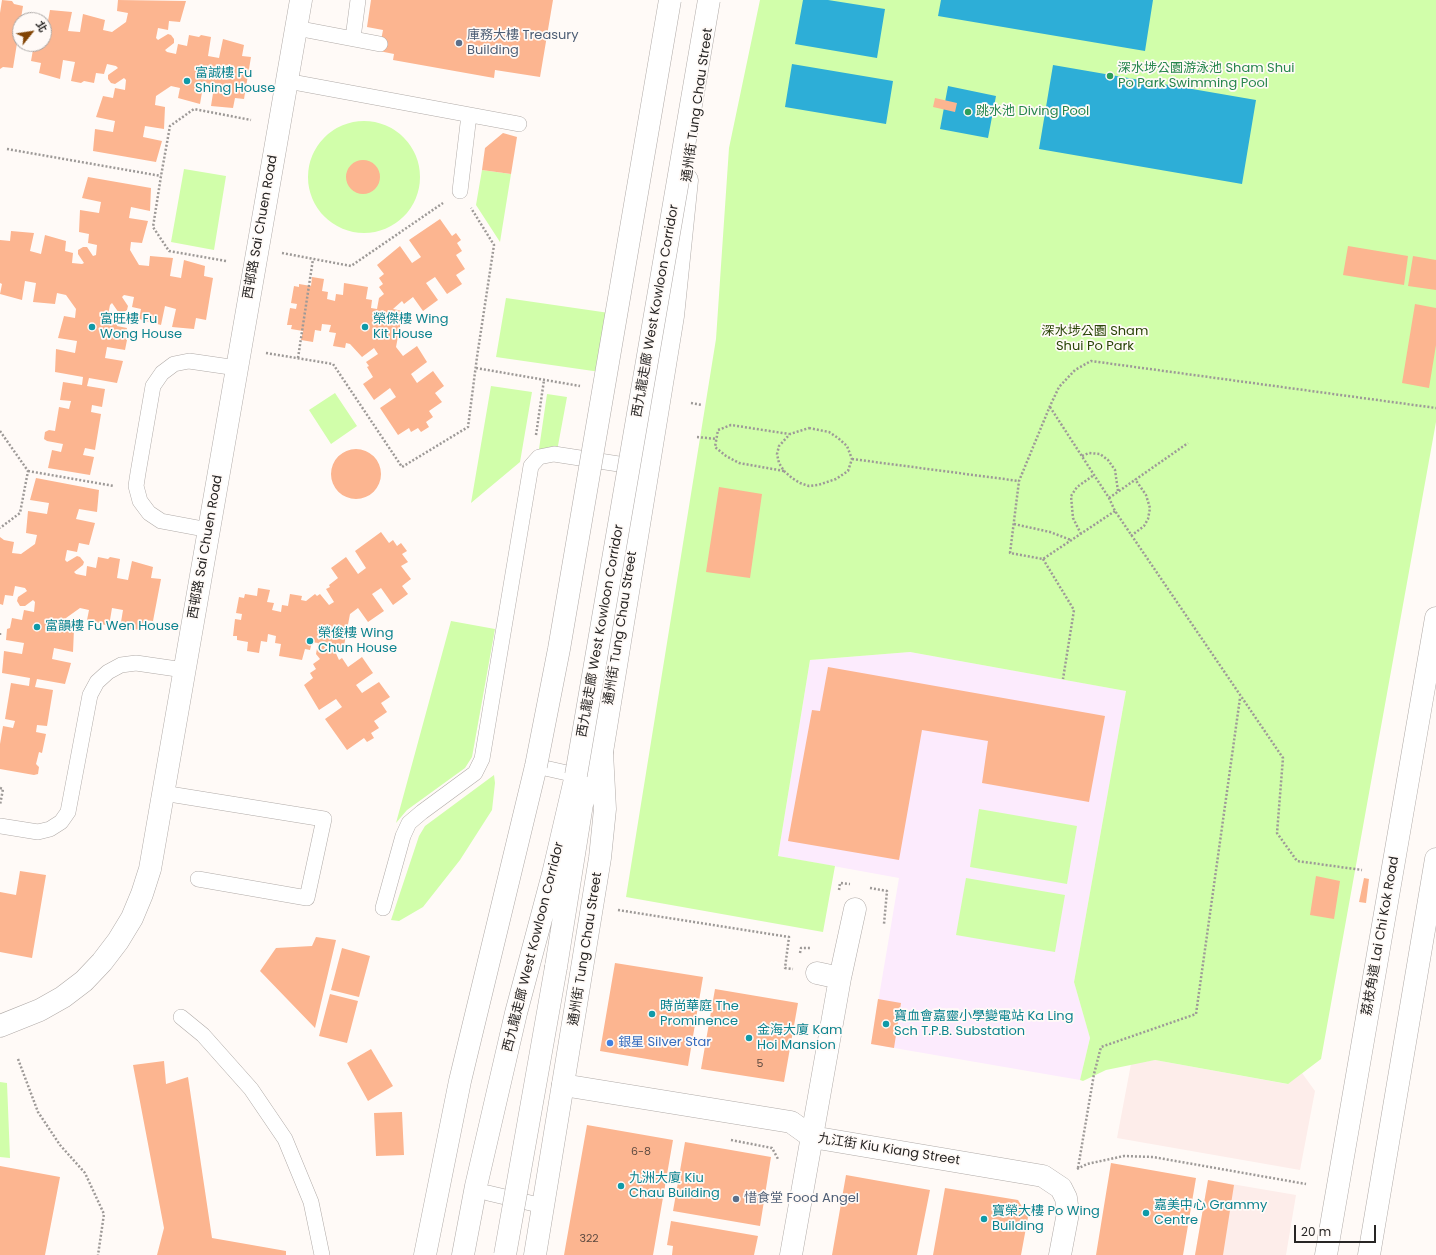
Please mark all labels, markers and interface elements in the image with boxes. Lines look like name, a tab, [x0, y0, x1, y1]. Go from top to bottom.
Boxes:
north arrow	[12, 12, 52, 52]
text: 北	[32, 18, 51, 35]
street label: 通州街 Tung Chau Street	[679, 27, 717, 183]
place label: 庫務大樓 Treasury Building	[467, 28, 578, 59]
marker: 庫務大樓 Treasury Building	[454, 38, 464, 48]
place label: 深水埗公園游泳池 Sham Shui Po Park Swimming Pool	[1118, 61, 1295, 92]
place label: 富誠樓 Fu Shing House	[195, 66, 275, 97]
marker: 深水埗公園游泳池 Sham Shui Po Park Swimming Pool	[1105, 71, 1115, 81]
marker: 富誠樓 Fu Shing House	[182, 76, 192, 86]
place label: 跳水池 Diving Pool	[976, 104, 1089, 120]
marker: 跳水池 Diving Pool	[963, 107, 973, 117]
street label: 西邨路 Sai Chuen Road	[241, 154, 281, 300]
street label: 西九龍走廊 West Kowloon Corridor	[630, 203, 682, 419]
place label: 富旺樓 Fu Wong House	[100, 312, 182, 343]
place label: 榮傑樓 Wing Kit House	[373, 312, 448, 343]
marker: 富旺樓 Fu Wong House	[87, 322, 97, 332]
marker: 榮傑樓 Wing Kit House	[360, 322, 370, 332]
park label: 深水埗公園 Sham Shui Po Park	[1042, 324, 1148, 355]
street label: 西邨路 Sai Chuen Road	[186, 474, 226, 620]
street label: 西九龍走廊 West Kowloon Corridor	[575, 523, 627, 739]
street label: 通州街 Tung Chau Street	[601, 550, 641, 706]
place label: 富韻樓 Fu Wen House	[45, 619, 179, 635]
marker: 富韻樓 Fu Wen House	[32, 622, 42, 632]
place label: 榮俊樓 Wing Chun House	[318, 626, 397, 657]
marker: 榮俊樓 Wing Chun House	[305, 636, 315, 646]
street label: 西九龍走廊 West Kowloon Corridor	[500, 840, 568, 1054]
street label: 荔枝角道 Lai Chi Kok Road	[1359, 855, 1403, 1017]
street label: 通州街 Tung Chau Street	[566, 871, 606, 1027]
place label: 時尚華庭 The Prominence	[660, 999, 739, 1030]
marker: 時尚華庭 The Prominence	[647, 1009, 657, 1019]
place label: 寶血會嘉靈小學變電站 Ka Ling Sch T.P.B. Substation	[894, 1009, 1073, 1040]
marker: 寶血會嘉靈小學變電站 Ka Ling Sch T.P.B. Substation	[881, 1019, 891, 1029]
place label: 金海大廈 Kam Hoi Mansion	[757, 1023, 842, 1054]
marker: 金海大廈 Kam Hoi Mansion	[744, 1033, 754, 1043]
place label: 銀星 Silver Star	[618, 1035, 711, 1051]
marker: 銀星 Silver Star	[605, 1038, 615, 1048]
house number: 5	[757, 1057, 763, 1071]
street label: 九江街 Kiu Kiang Street	[817, 1131, 961, 1169]
house number: 6-8	[631, 1145, 651, 1159]
place label: 九洲大廈 Kiu Chau Building	[629, 1171, 720, 1202]
marker: 九洲大廈 Kiu Chau Building	[616, 1181, 626, 1191]
place label: 惜食堂 Food Angel	[744, 1191, 859, 1207]
marker: 惜食堂 Food Angel	[731, 1194, 741, 1204]
place label: 嘉美中心 Grammy Centre	[1154, 1198, 1267, 1229]
place label: 寶榮大樓 Po Wing Building	[992, 1204, 1100, 1235]
marker: 嘉美中心 Grammy Centre	[1141, 1208, 1151, 1218]
marker: 寶榮大樓 Po Wing Building	[979, 1214, 989, 1224]
scale bar	[1296, 1217, 1378, 1243]
text: 20 m	[1301, 1223, 1331, 1240]
house number: 322	[579, 1232, 599, 1246]

